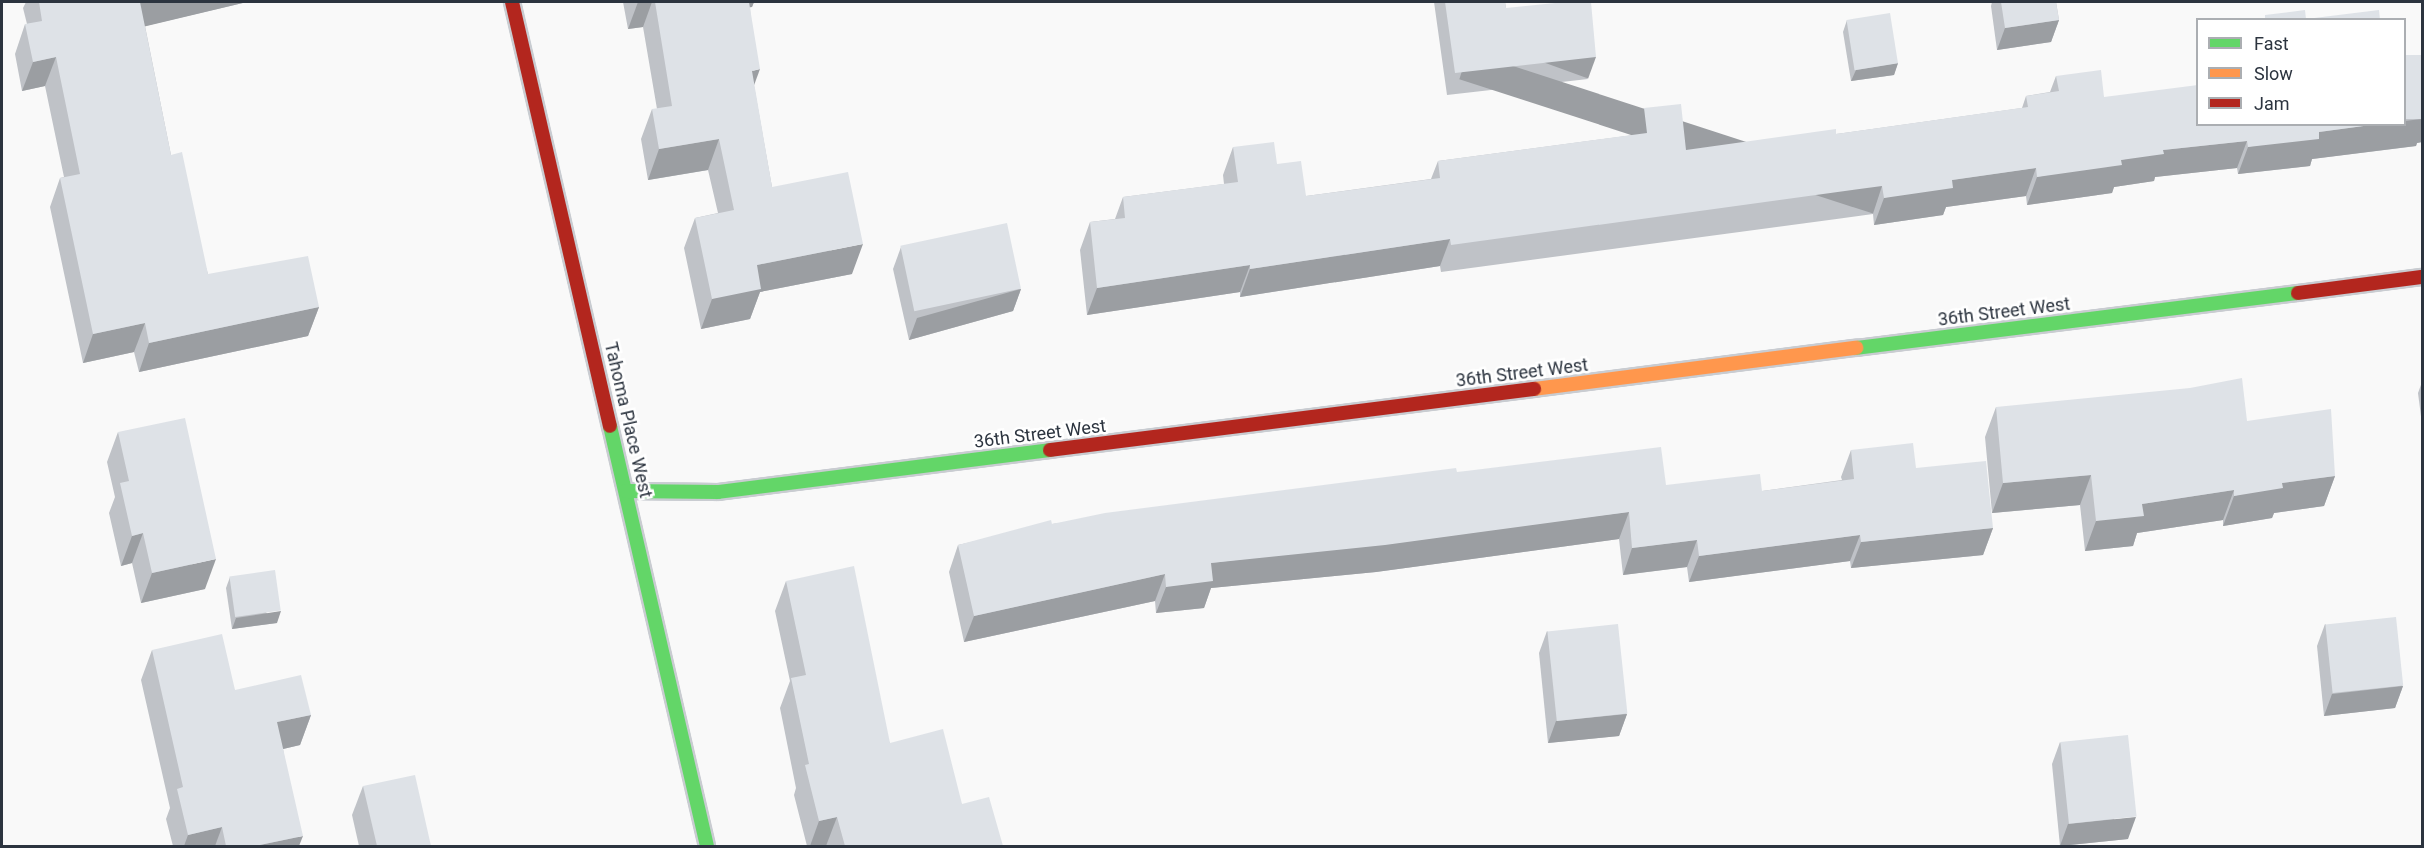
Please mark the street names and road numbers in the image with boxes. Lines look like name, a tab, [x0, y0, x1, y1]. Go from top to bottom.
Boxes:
street label: 36th Street West	[1937, 293, 2071, 331]
street label: Tahoma Place West	[600, 340, 656, 500]
street label: 36th Street West	[1455, 354, 1589, 392]
street label: 36th Street West	[973, 415, 1107, 453]

